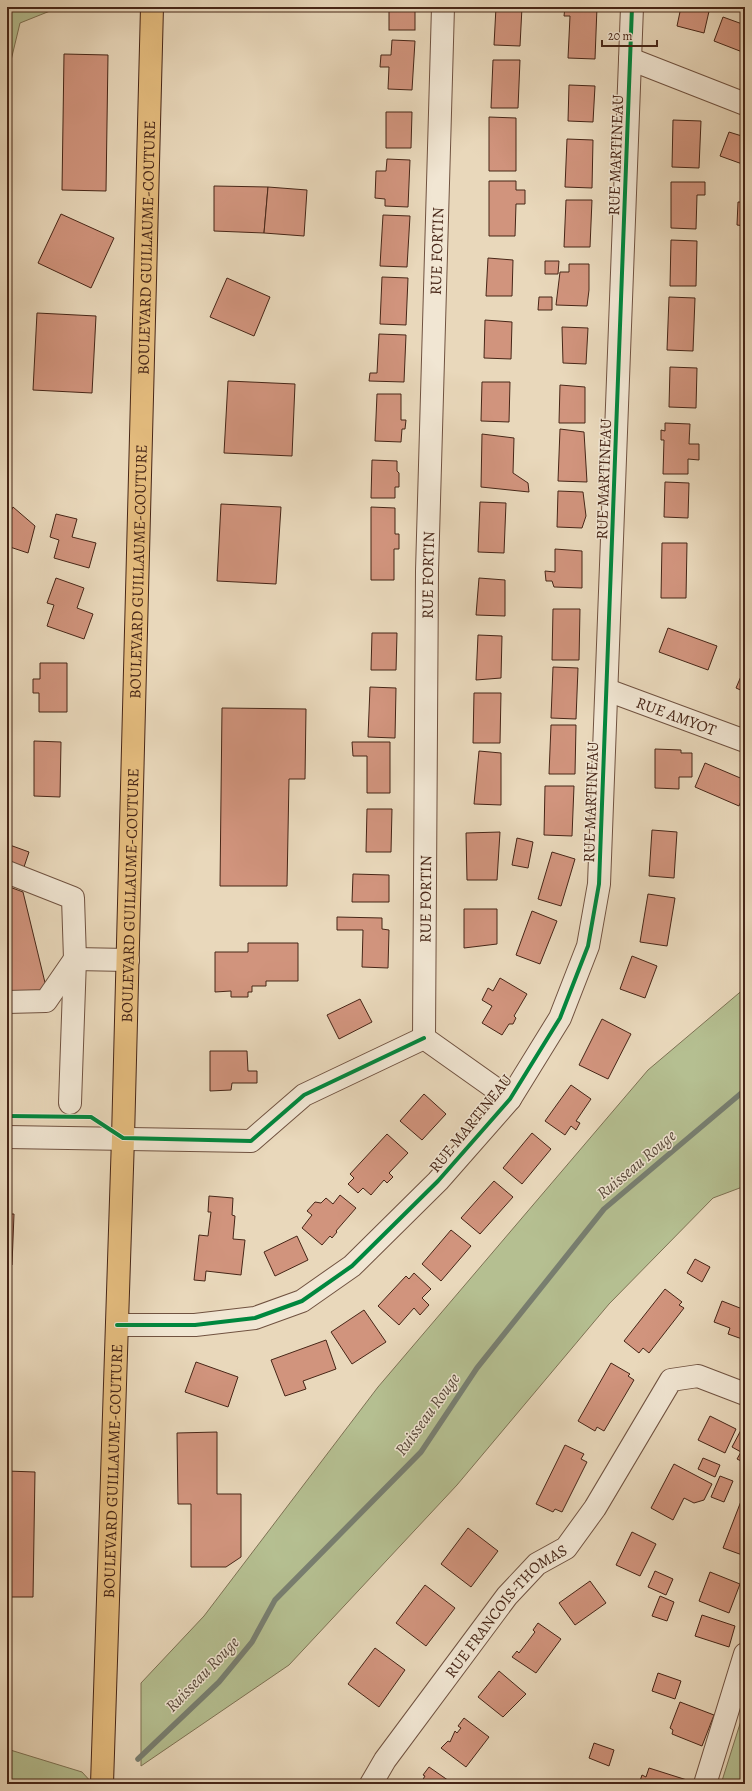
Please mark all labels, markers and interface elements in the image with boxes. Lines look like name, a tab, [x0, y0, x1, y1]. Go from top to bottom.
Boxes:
scale bar	[602, 22, 657, 48]
text: 20 m	[608, 28, 632, 44]
street label: RUE MARTINEAU	[603, 94, 629, 216]
street label: BOULEVARD GUILLAUME-COUTURE	[133, 120, 161, 375]
street label: RUE FORTIN	[425, 207, 449, 295]
street label: RUE MARTINEAU	[591, 418, 617, 540]
street label: BOULEVARD GUILLAUME-COUTURE	[124, 444, 153, 699]
street label: RUE FORTIN	[417, 531, 440, 619]
street label: RUE AMYOT	[633, 692, 719, 742]
street label: RUE MARTINEAU	[578, 741, 604, 863]
street label: BOULEVARD GUILLAUME-COUTURE	[116, 768, 144, 1023]
street label: RUE FORTIN	[415, 855, 437, 943]
street label: RUE MARTINEAU	[424, 1070, 518, 1178]
water label: Ruisseau Rouge	[592, 1124, 681, 1204]
street label: BOULEVARD GUILLAUME-COUTURE	[98, 1344, 128, 1599]
water label: Ruisseau Rouge	[390, 1368, 465, 1460]
street label: RUE FRANCOIS-THOMAS	[440, 1539, 571, 1682]
water label: Ruisseau Rouge	[160, 1631, 244, 1717]

